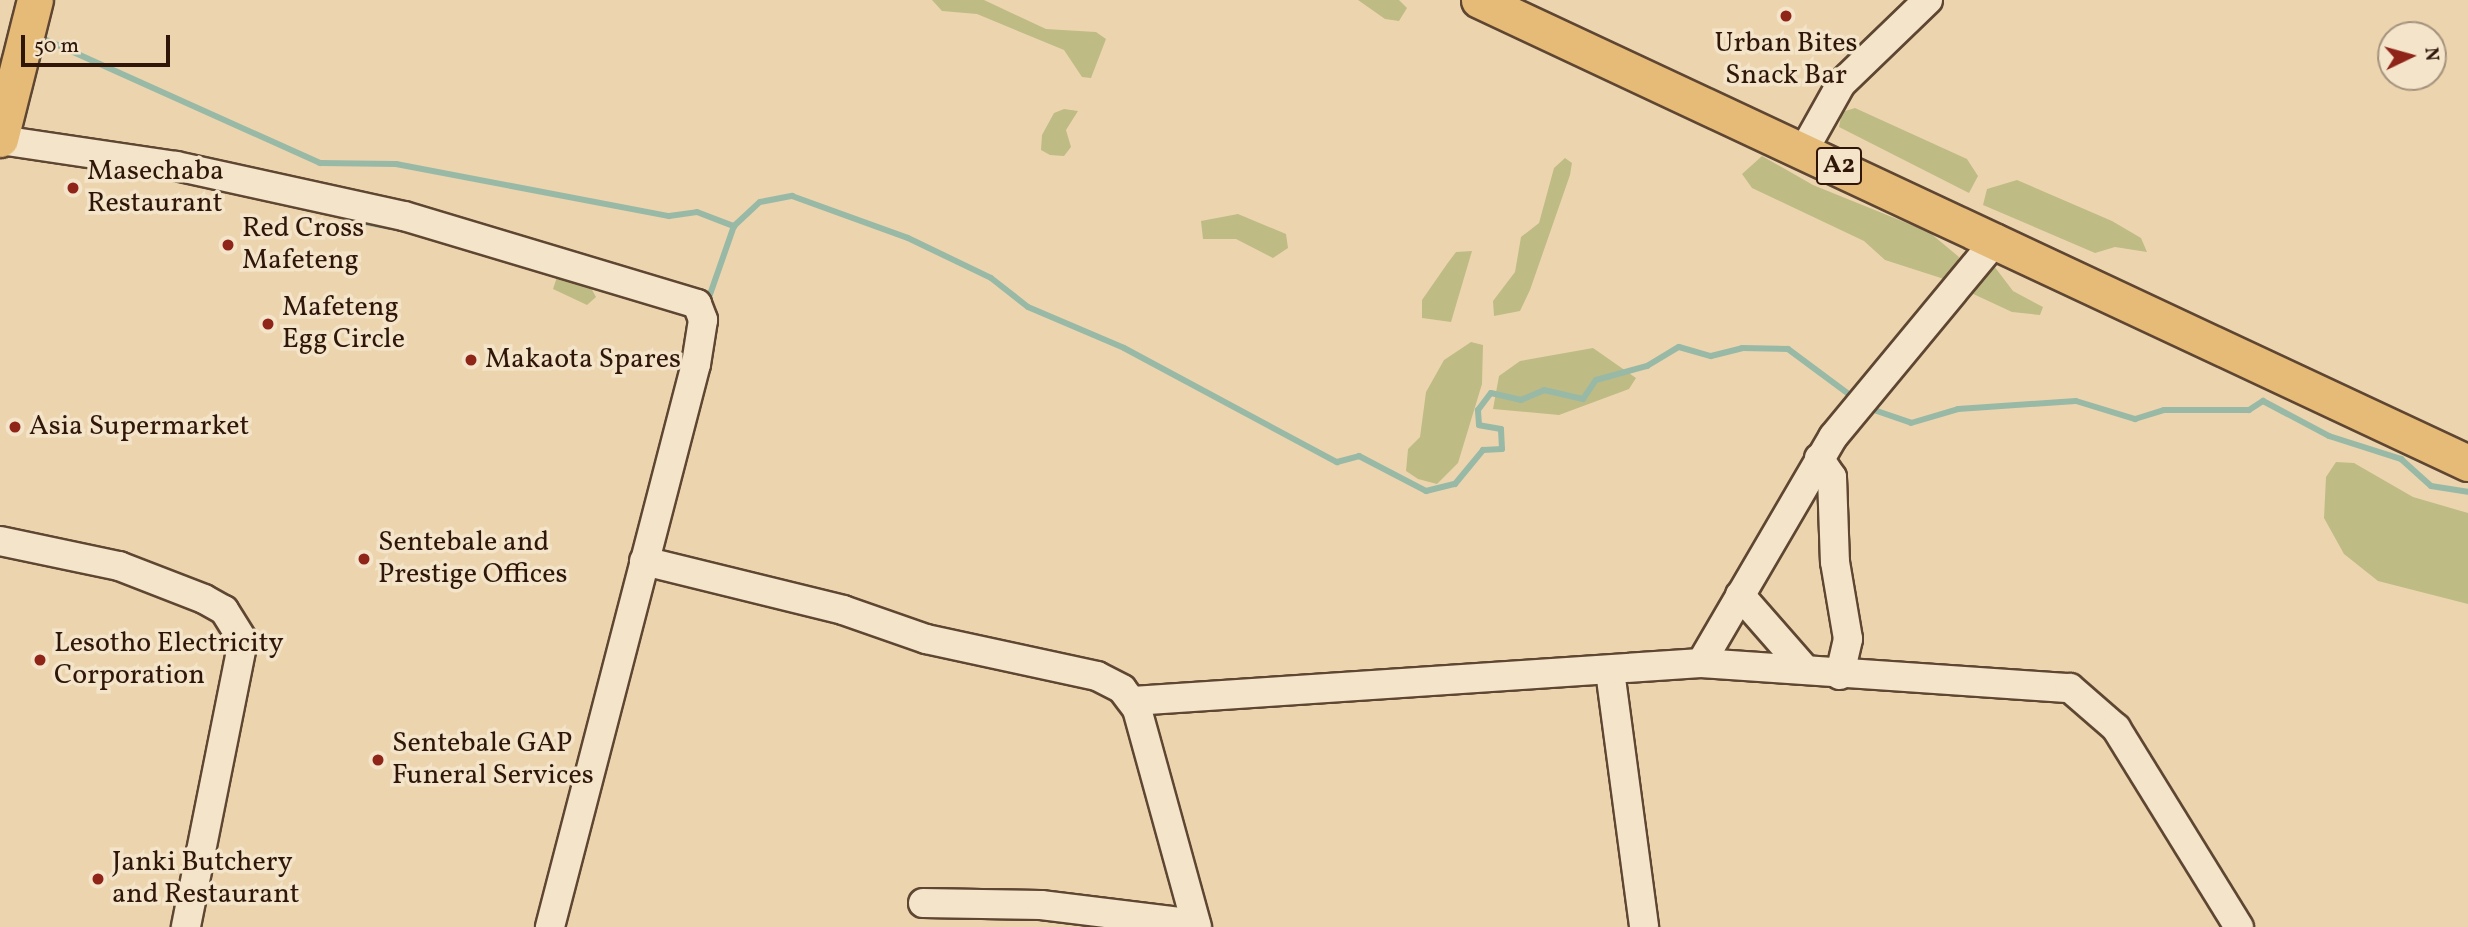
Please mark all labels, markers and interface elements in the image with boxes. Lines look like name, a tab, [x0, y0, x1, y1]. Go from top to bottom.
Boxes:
marker: Urban Bites Snack Bar	[1778, 8, 1794, 24]
scale bar	[24, 21, 173, 65]
north arrow	[2377, 21, 2447, 91]
place label: Urban Bites Snack Bar	[1715, 27, 1857, 93]
text: 50 m	[34, 32, 79, 61]
text: N	[2417, 46, 2444, 62]
road number: A2	[1814, 144, 1864, 188]
place label: Masechaba Restaurant	[87, 155, 224, 221]
marker: Masechaba Restaurant	[65, 180, 81, 196]
place label: Red Cross Mafeteng	[242, 212, 364, 278]
marker: Red Cross Mafeteng	[220, 237, 236, 253]
place label: Mafeteng Egg Circle	[282, 291, 405, 357]
marker: Mafeteng Egg Circle	[260, 316, 276, 332]
place label: Makaota Spares	[485, 343, 681, 377]
marker: Makaota Spares	[463, 352, 479, 368]
place label: Asia Supermarket	[29, 410, 249, 444]
marker: Asia Supermarket	[7, 419, 23, 435]
place label: Sentebale and Prestige Offices	[378, 526, 568, 592]
marker: Sentebale and Prestige Offices	[356, 551, 372, 567]
place label: Lesotho Electricity Corporation	[54, 627, 284, 693]
marker: Lesotho Electricity Corporation	[32, 652, 48, 668]
place label: Sentebale GAP Funeral Services	[392, 727, 594, 793]
marker: Sentebale GAP Funeral Services	[370, 752, 386, 768]
place label: Janki Butchery and Restaurant	[112, 846, 300, 912]
marker: Janki Butchery and Restaurant	[90, 871, 106, 887]

